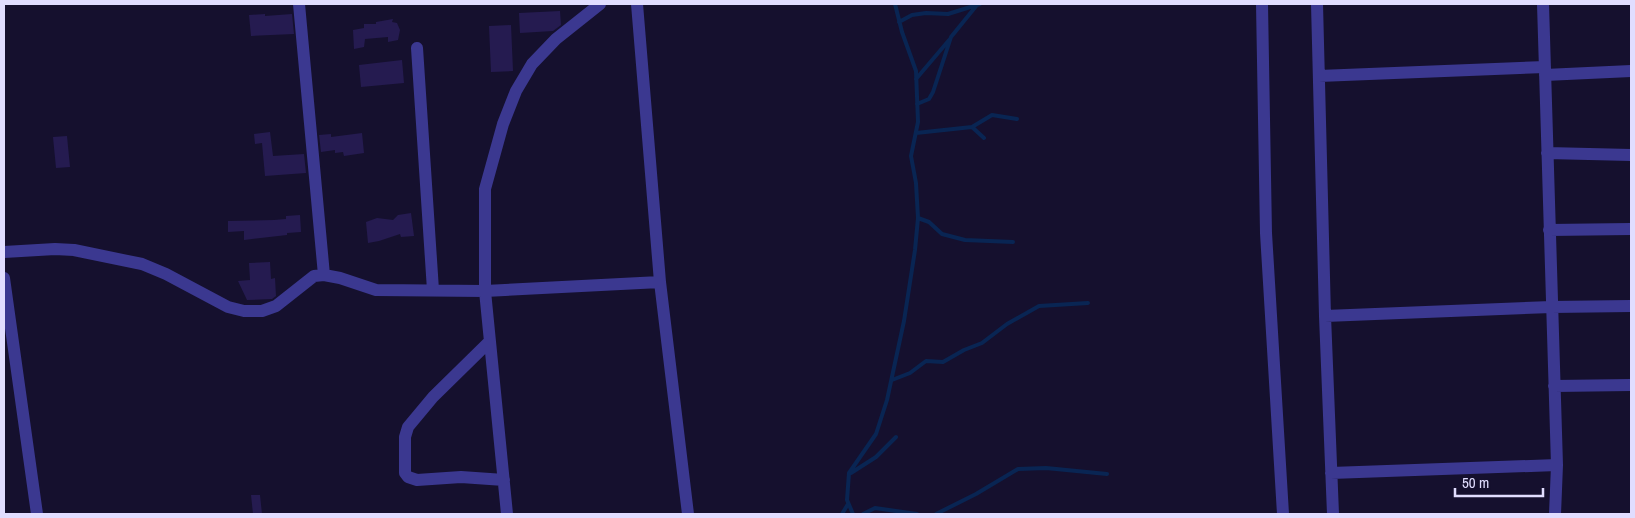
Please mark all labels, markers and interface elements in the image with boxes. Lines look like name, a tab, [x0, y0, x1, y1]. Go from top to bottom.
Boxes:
scale bar	[1455, 466, 1542, 498]
text: 50 m	[1462, 472, 1489, 493]

